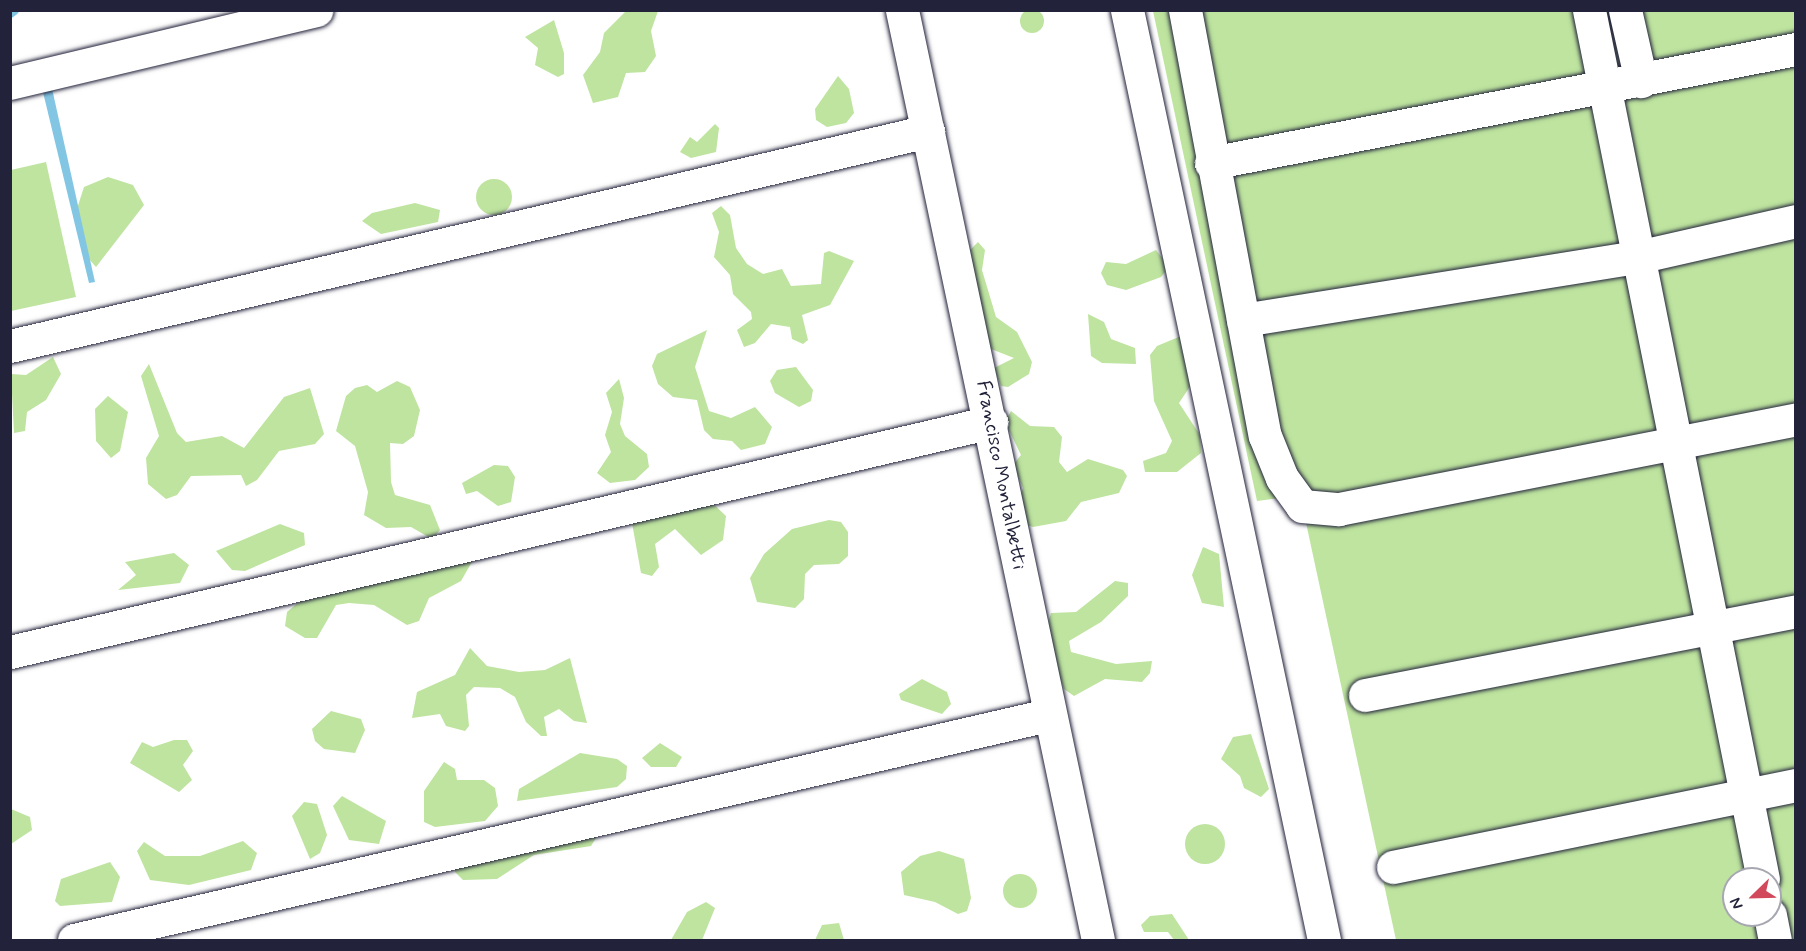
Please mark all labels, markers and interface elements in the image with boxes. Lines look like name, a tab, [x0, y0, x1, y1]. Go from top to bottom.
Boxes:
street label: Francisco Montalbetti	[971, 378, 1031, 572]
north arrow	[1722, 867, 1782, 927]
text: N	[1725, 894, 1749, 912]

